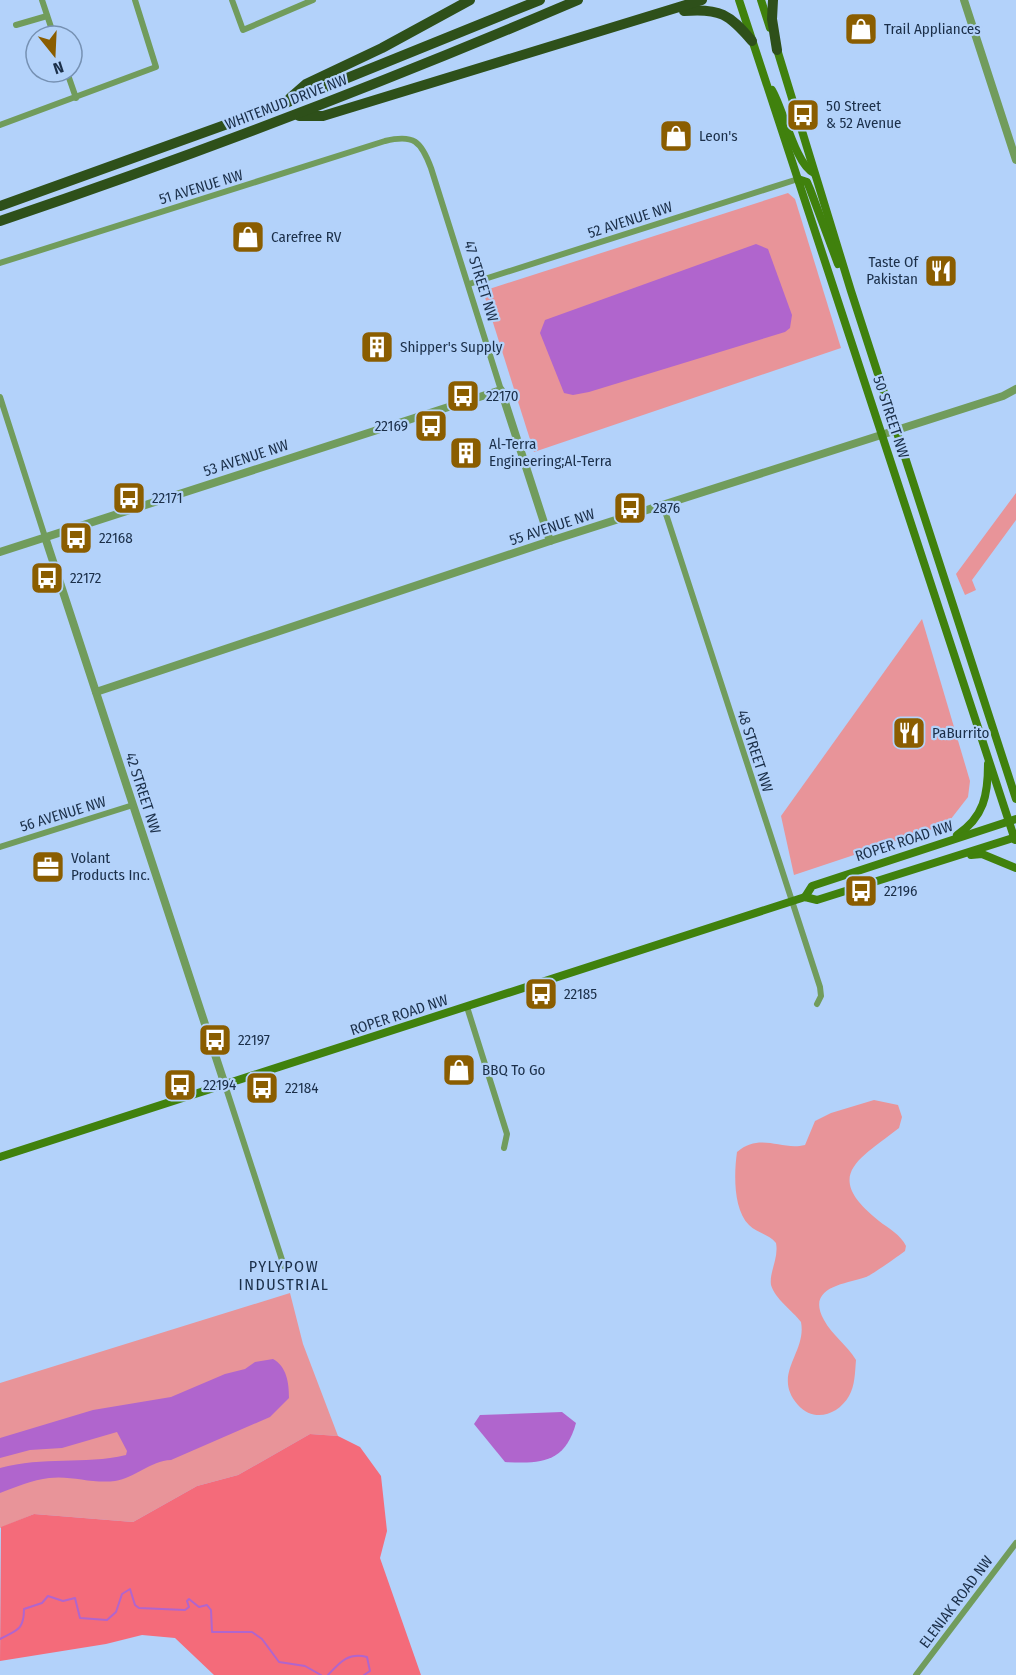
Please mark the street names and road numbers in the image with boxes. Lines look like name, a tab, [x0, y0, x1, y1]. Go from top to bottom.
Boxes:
street label: WHITEMUD DRIVE NW	[222, 70, 350, 134]
street label: 51 AVENUE NW	[157, 166, 245, 208]
street label: 52 AVENUE NW	[585, 198, 675, 242]
street label: 47 STREET NW	[460, 238, 502, 324]
street label: 50 STREET NW	[869, 374, 913, 460]
street label: 53 AVENUE NW	[201, 436, 291, 480]
street label: 55 AVENUE NW	[507, 505, 597, 549]
street label: 48 STREET NW	[733, 708, 777, 794]
street label: 42 STREET NW	[121, 750, 165, 836]
street label: 56 AVENUE NW	[18, 792, 108, 836]
street label: ROPER ROAD NW	[853, 817, 955, 865]
street label: ROPER ROAD NW	[348, 991, 450, 1039]
street label: ELENIAK ROAD NW	[915, 1552, 997, 1652]

